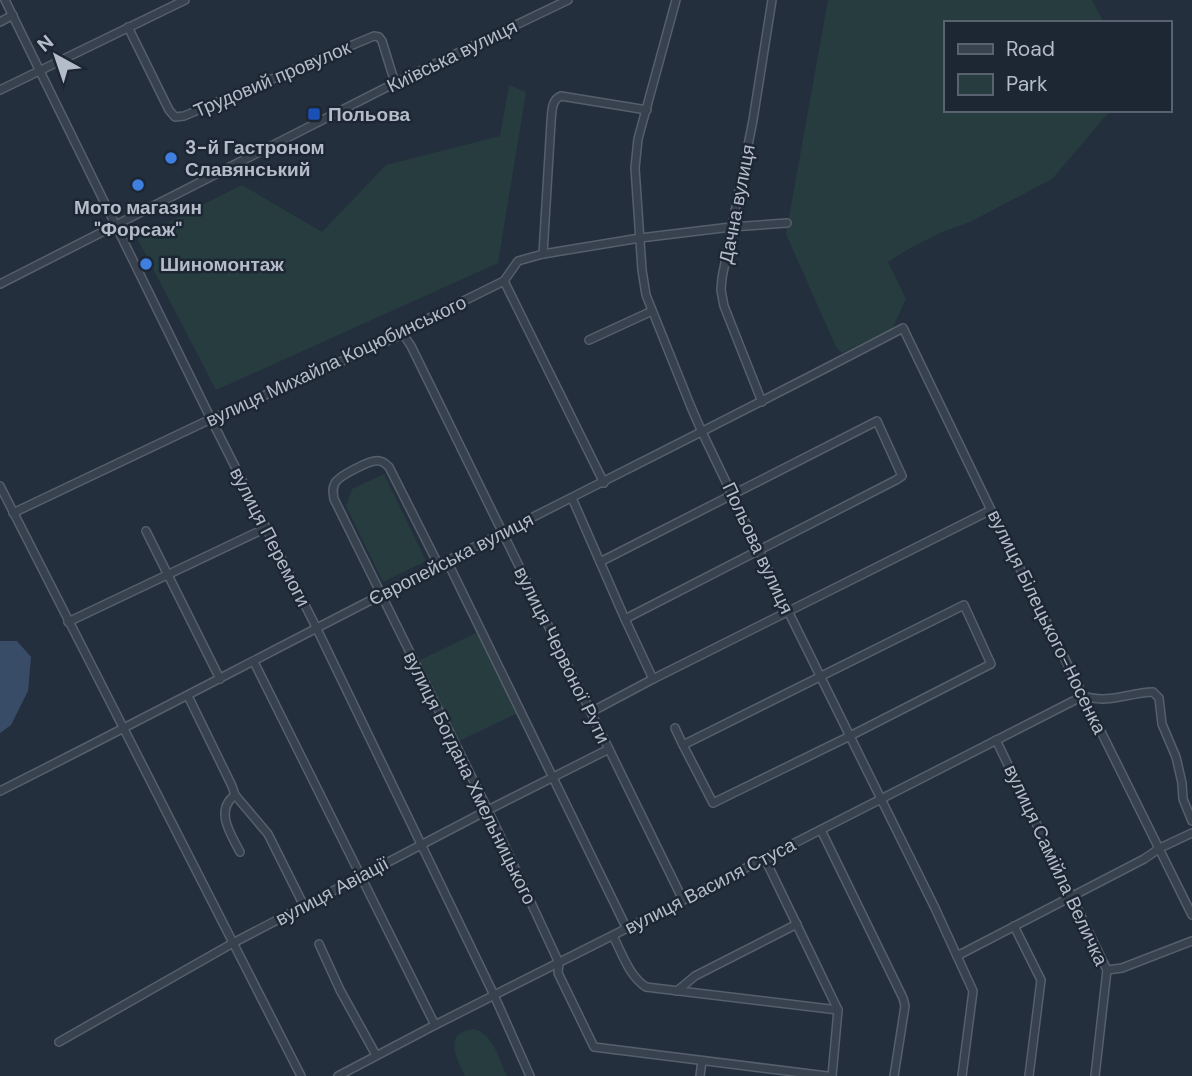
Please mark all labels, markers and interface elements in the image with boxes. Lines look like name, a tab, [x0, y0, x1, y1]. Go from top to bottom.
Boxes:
street label: Київська вулиця	[383, 14, 521, 98]
north arrow	[21, 21, 91, 91]
legend	[944, 21, 1171, 112]
text: N	[32, 29, 59, 57]
street label: Трудовий провулок	[190, 34, 355, 123]
text: Road	[1006, 35, 1055, 63]
text: Park	[1006, 70, 1048, 98]
place label: Польова	[328, 102, 411, 127]
marker: Польова	[306, 106, 322, 122]
place label: 3-й Гастроном Славянський	[185, 135, 325, 182]
street label: Дачна вулиця	[713, 142, 761, 266]
marker: 3-й Гастроном Славянський	[163, 150, 179, 166]
marker: Мото магазин "Форсаж"	[130, 177, 146, 193]
place label: Мото магазин "Форсаж"	[74, 195, 202, 242]
place label: Шиномонтаж	[160, 252, 284, 277]
marker: Шиномонтаж	[138, 256, 154, 272]
street label: вулиця Михайла Коцюбинського	[202, 290, 470, 432]
street label: вулиця Перемоги	[224, 463, 316, 611]
street label: Польова вулиця	[717, 478, 799, 618]
street label: вулиця Білецького-Носенка	[982, 506, 1112, 739]
street label: Європейська вулиця	[364, 507, 538, 611]
street label: вулиця Червоної Рути	[508, 562, 616, 748]
street label: вулиця Богдана Хмельницького	[398, 647, 542, 909]
street label: вулиця Самійла Величка	[998, 760, 1114, 970]
street label: вулиця Василя Стуса	[620, 832, 800, 940]
street label: вулиця Авіації	[271, 850, 394, 931]

